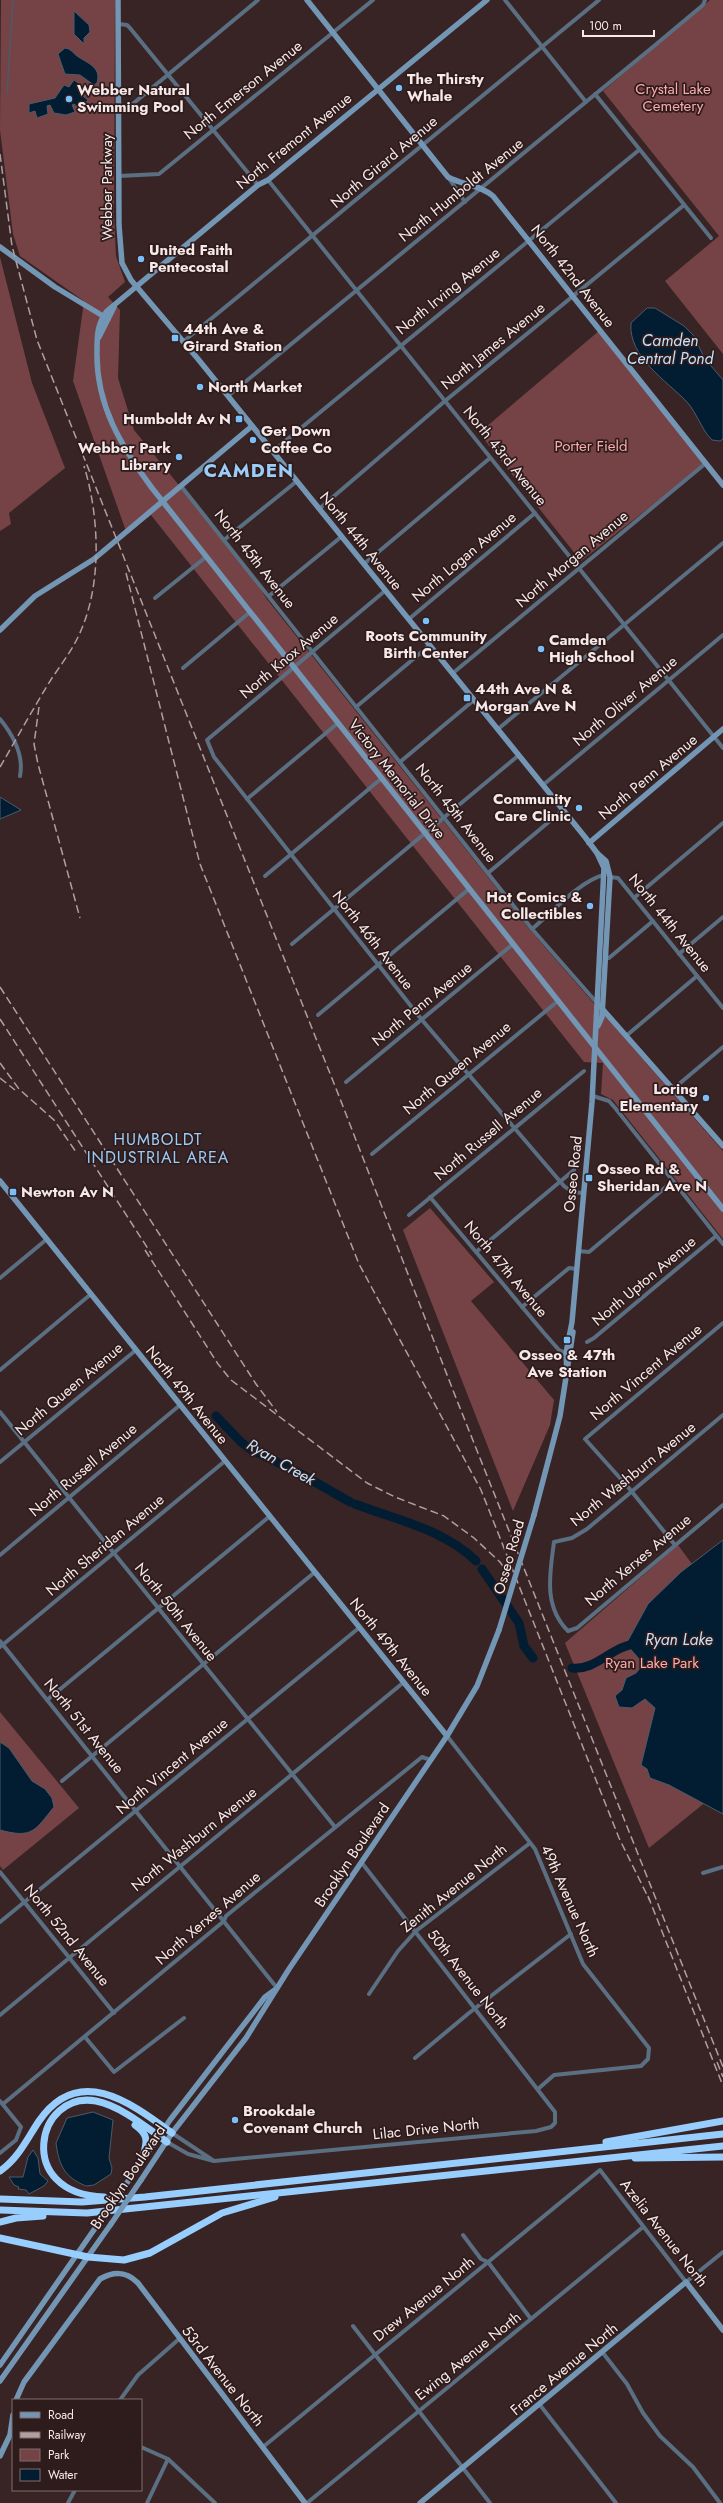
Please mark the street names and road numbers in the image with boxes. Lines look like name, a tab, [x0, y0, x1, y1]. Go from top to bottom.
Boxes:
street label: North Emerson Avenue	[179, 35, 307, 145]
street label: North Fremont Avenue	[231, 87, 357, 195]
street label: North Girard Avenue	[326, 110, 443, 213]
street label: Webber Parkway	[96, 133, 118, 240]
street label: North Humboldt Avenue	[394, 133, 528, 247]
street label: North 42nd Avenue	[526, 220, 621, 333]
street label: North Irving Avenue	[391, 242, 505, 340]
street label: North James Avenue	[436, 297, 550, 395]
street label: North 43rd Avenue	[458, 401, 552, 511]
street label: North 44th Avenue	[314, 487, 408, 595]
street label: North 45th Avenue	[209, 505, 301, 614]
street label: North Morgan Avenue	[511, 505, 633, 613]
street label: North Logan Avenue	[407, 506, 521, 607]
street label: North Knox Avenue	[235, 608, 343, 704]
street label: North Oliver Avenue	[568, 650, 682, 751]
street label: Victory Memorial Drive	[343, 714, 451, 844]
street label: North Penn Avenue	[594, 729, 703, 825]
street label: North 45th Avenue	[410, 759, 502, 868]
street label: North 44th Avenue	[623, 869, 717, 977]
street label: North 46th Avenue	[327, 886, 419, 995]
street label: North Penn Avenue	[367, 956, 477, 1051]
street label: North Queen Avenue	[398, 1016, 516, 1120]
street label: North Russell Avenue	[429, 1082, 547, 1186]
street label: Osseo Road	[558, 1135, 588, 1213]
street label: North 47th Avenue	[459, 1216, 553, 1322]
street label: North Upton Avenue	[587, 1231, 701, 1331]
street label: North Vincent Avenue	[585, 1318, 707, 1425]
street label: North Queen Avenue	[10, 1337, 128, 1441]
street label: North 49th Avenue	[140, 1341, 234, 1449]
street label: North Washburn Avenue	[565, 1416, 701, 1532]
street label: North Russell Avenue	[24, 1418, 142, 1522]
street label: North Sheridan Avenue	[41, 1489, 169, 1601]
street label: North Xerxes Avenue	[580, 1509, 696, 1611]
street label: Osseo Road	[488, 1517, 530, 1597]
street label: North 50th Avenue	[129, 1558, 223, 1666]
street label: North 49th Avenue	[344, 1593, 438, 1701]
street label: North 51st Avenue	[39, 1674, 130, 1779]
street label: North Vincent Avenue	[111, 1712, 233, 1819]
street label: North Washburn Avenue	[126, 1781, 262, 1897]
street label: Brooklyn Boulevard	[309, 1798, 395, 1912]
street label: Zenith Avenue North	[396, 1838, 512, 1938]
street label: 49th Avenue North	[535, 1841, 605, 1961]
street label: North Xerxes Avenue	[151, 1866, 266, 1970]
street label: North 52nd Avenue	[19, 1879, 115, 1991]
street label: 50th Avenue North	[422, 1925, 514, 2033]
street label: Lilac Drive North	[372, 2112, 480, 2146]
street label: Brooklyn Boulevard	[85, 2120, 171, 2234]
street label: Azelia Avenue North	[615, 2174, 713, 2292]
street label: Drew Avenue North	[369, 2251, 479, 2347]
street label: Ewing Avenue North	[410, 2306, 526, 2406]
street label: France Avenue North	[505, 2317, 623, 2421]
street label: 53rd Avenue North	[177, 2321, 269, 2431]

